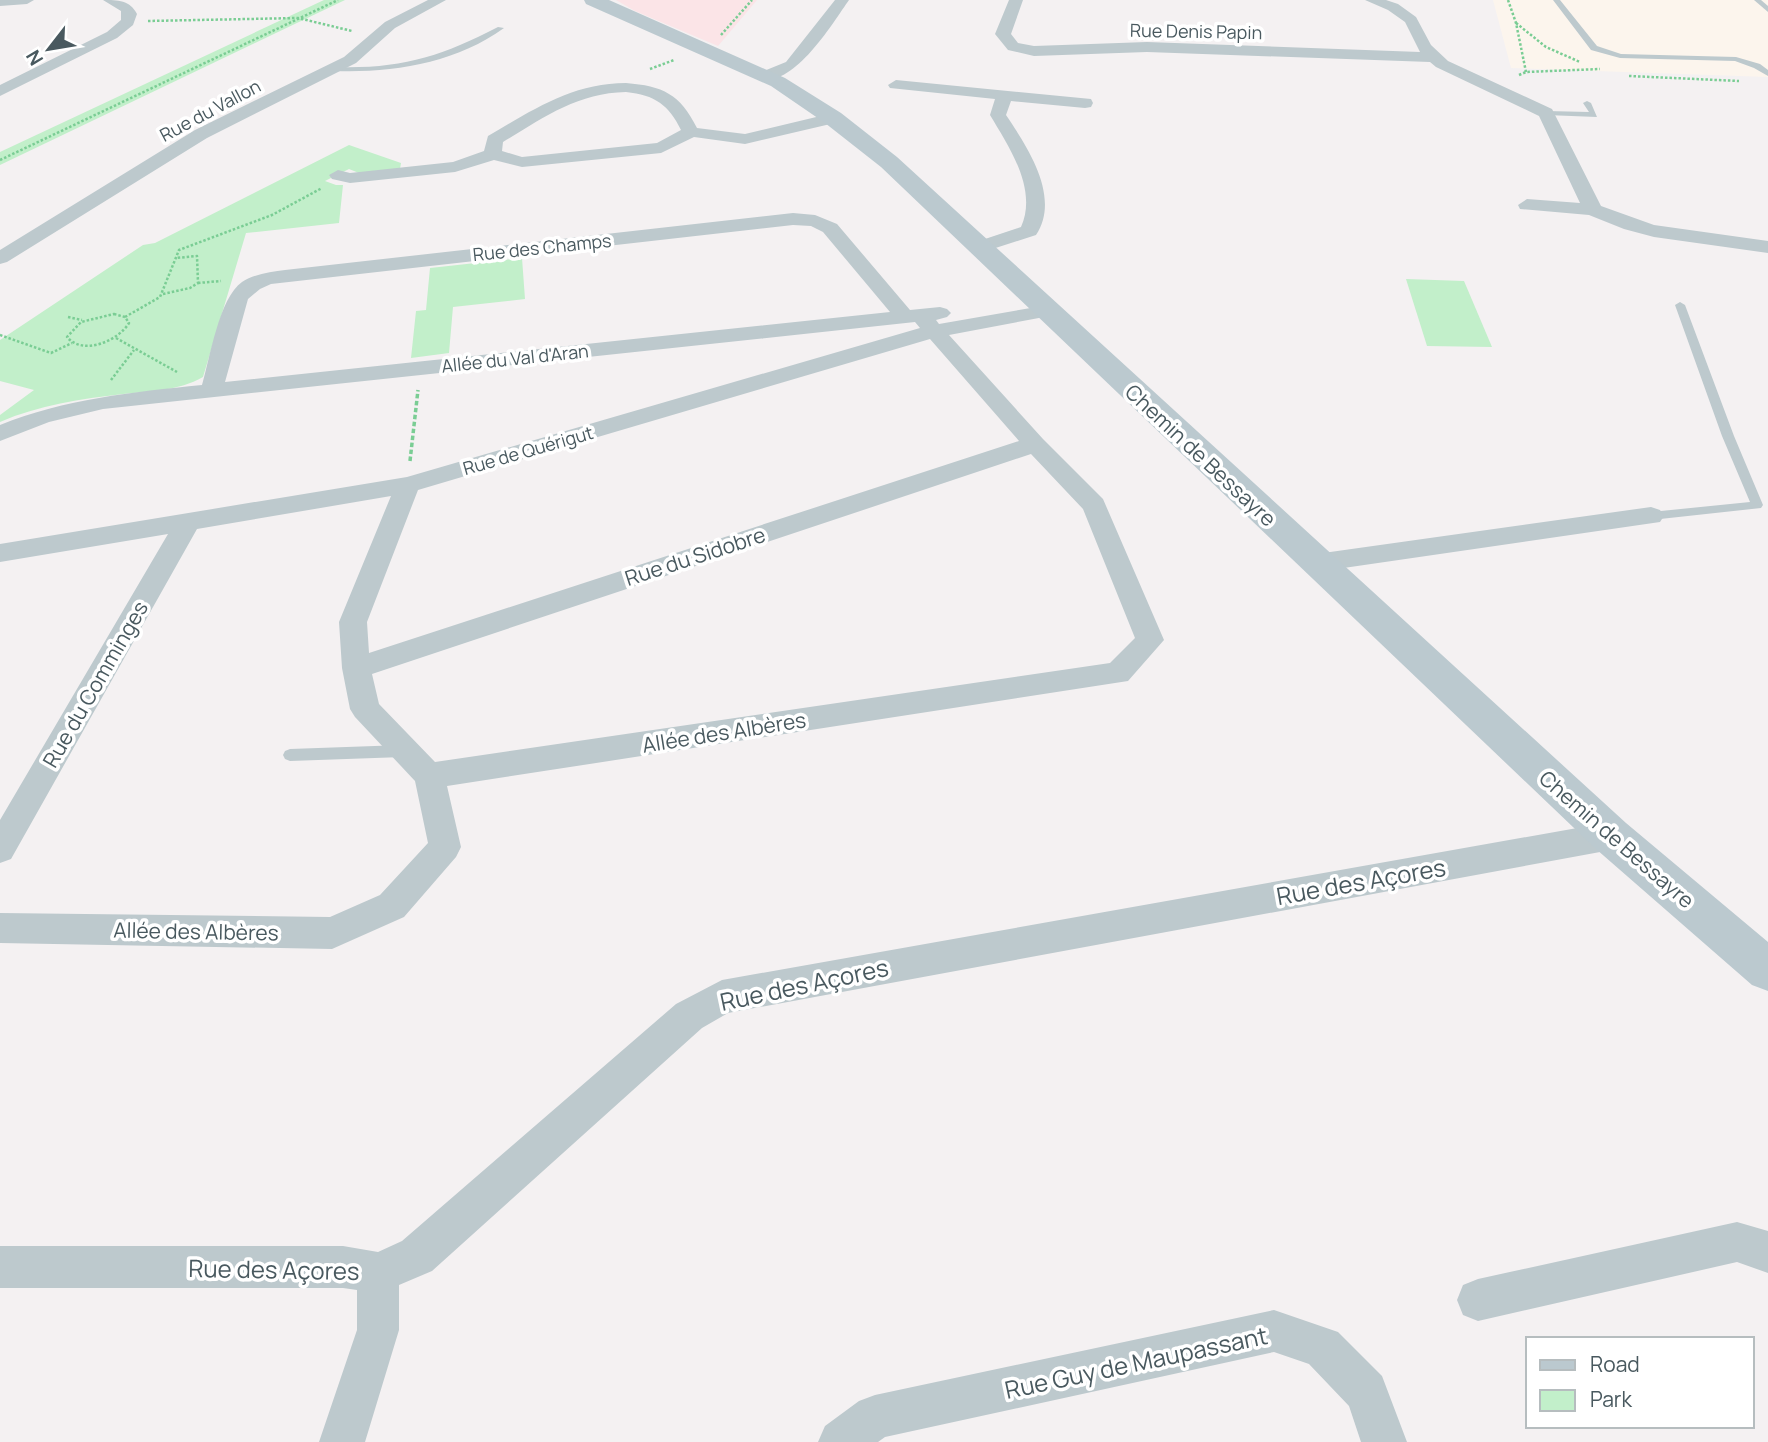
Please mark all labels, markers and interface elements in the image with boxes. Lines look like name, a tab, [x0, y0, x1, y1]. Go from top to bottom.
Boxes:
north arrow	[14, 14, 84, 84]
street label: Rue Denis Papin	[1130, 18, 1262, 44]
text: N	[20, 45, 49, 70]
street label: Rue du Vallon	[155, 73, 265, 147]
street label: Rue des Champs	[472, 228, 612, 266]
street label: Allée du Val d'Aran	[440, 338, 590, 378]
street label: Chemin de Bessayre	[1120, 378, 1282, 532]
street label: Rue de Quérigut	[460, 420, 596, 480]
street label: Rue du Sidobre	[621, 520, 769, 592]
street label: Rue du Comminges	[36, 596, 154, 772]
street label: Allée des Albères	[640, 705, 808, 759]
street label: Chemin de Bessayre	[1534, 764, 1700, 914]
street label: Rue des Açores	[1274, 850, 1448, 912]
street label: Allée des Albères	[113, 916, 279, 946]
street label: Rue des Açores	[717, 950, 891, 1018]
street label: Rue des Açores	[188, 1251, 360, 1287]
street label: Rue Guy de Maupassant	[1002, 1318, 1270, 1406]
legend	[1526, 1337, 1754, 1428]
text: Road	[1590, 1350, 1640, 1378]
text: Park	[1590, 1385, 1632, 1413]

